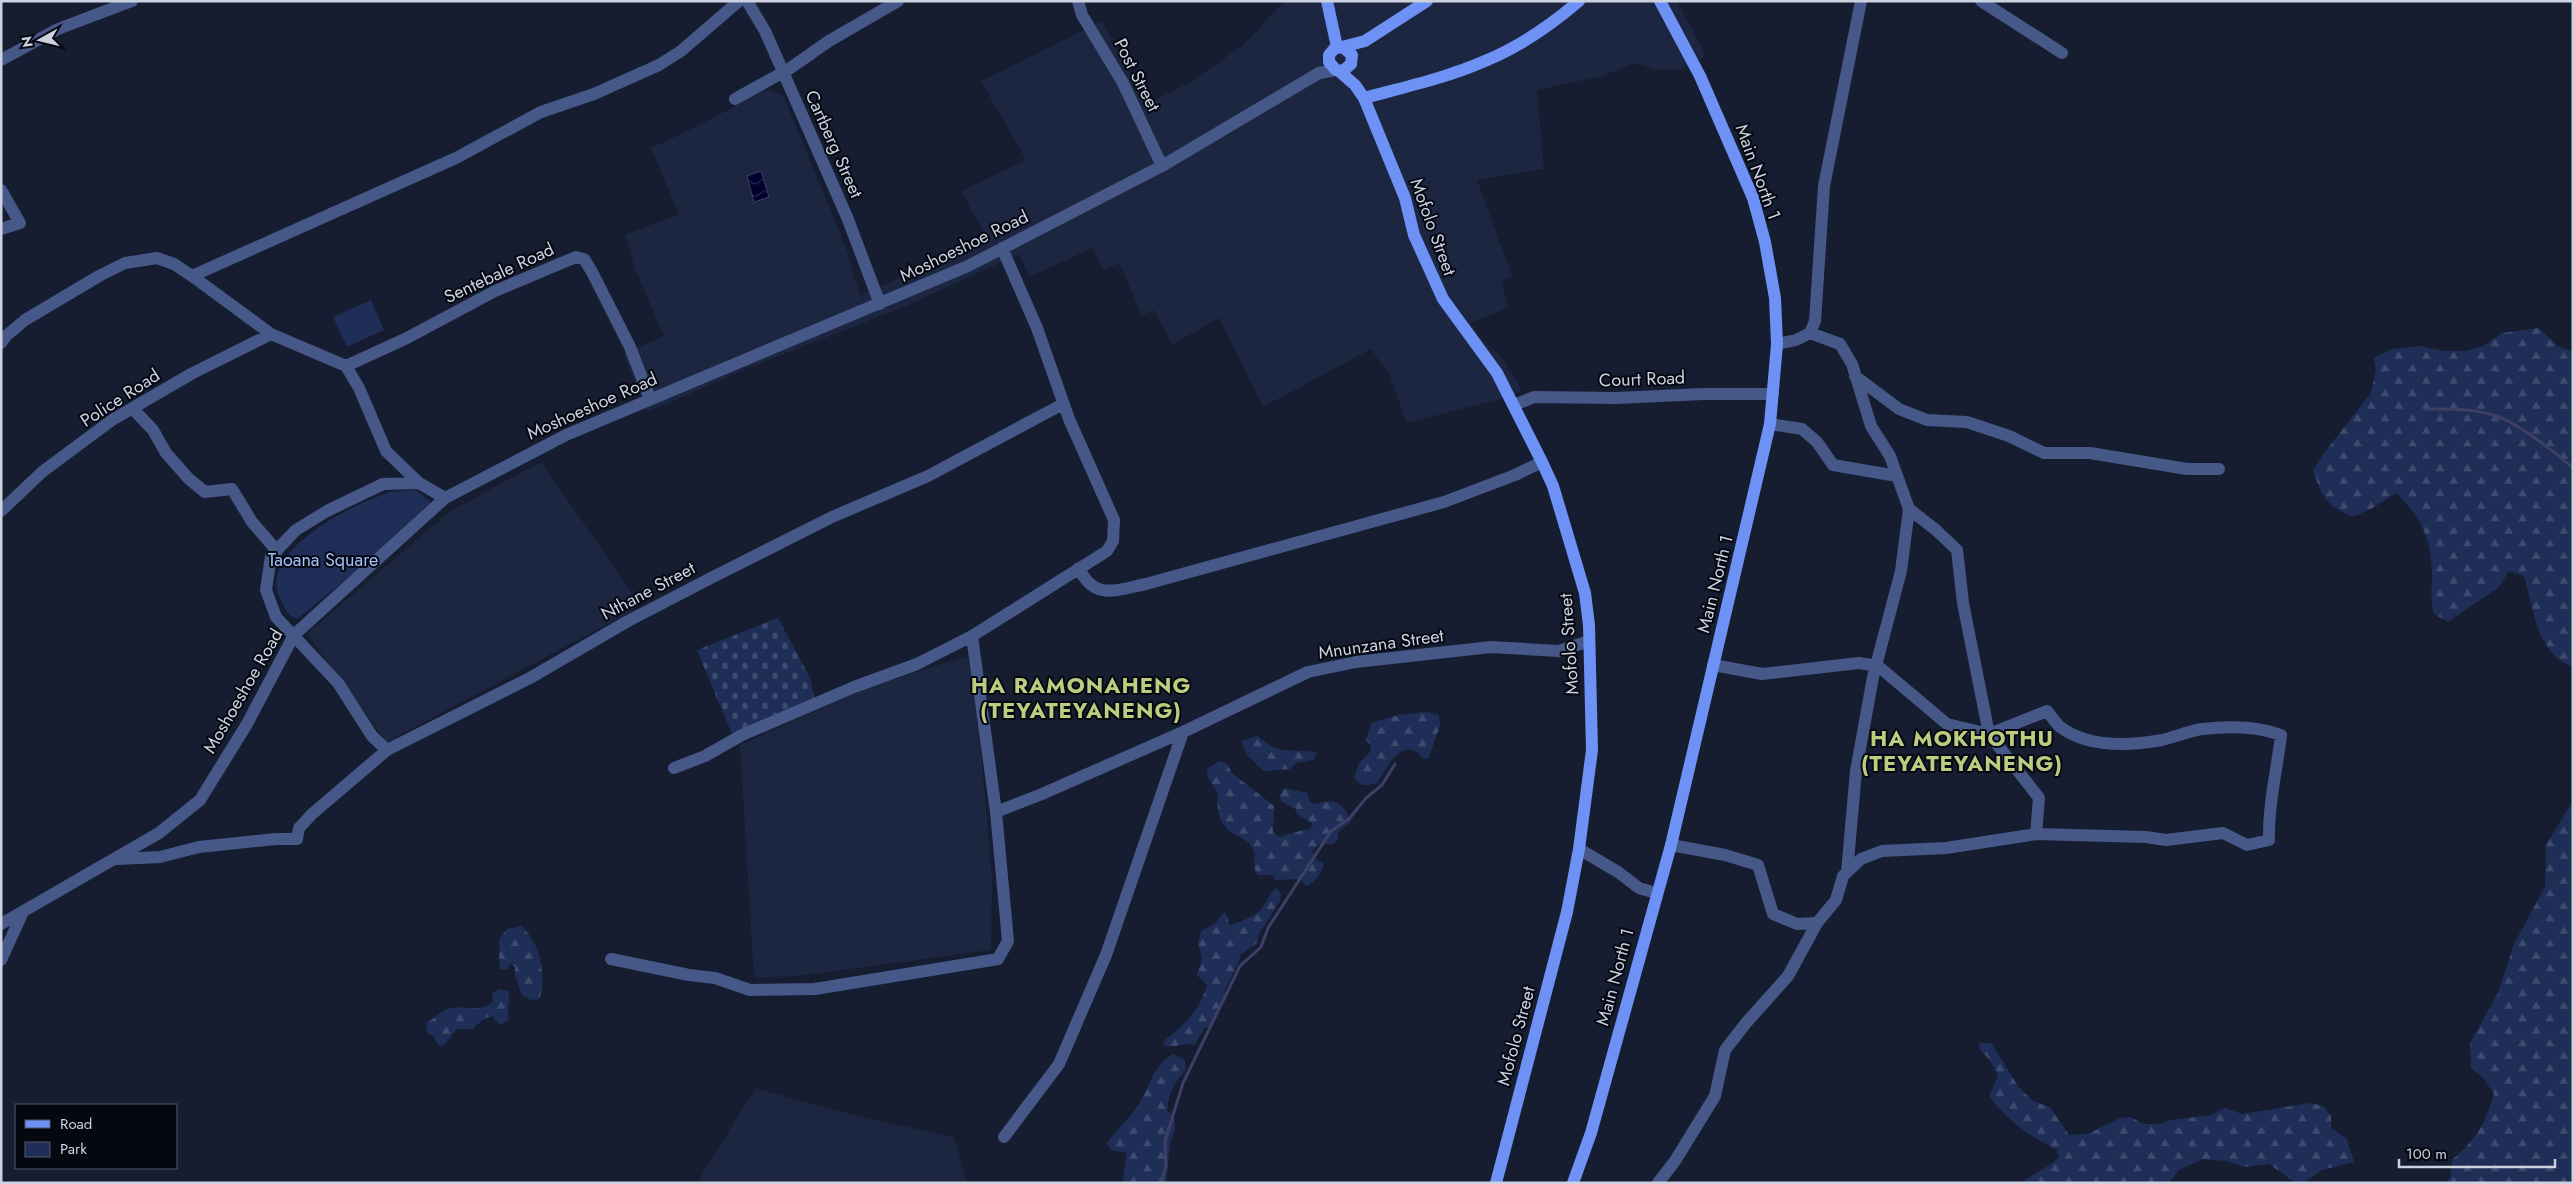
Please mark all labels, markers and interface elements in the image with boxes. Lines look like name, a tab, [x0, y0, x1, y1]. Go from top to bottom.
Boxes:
north arrow	[15, 15, 65, 65]
street label: Post Street	[1107, 34, 1167, 117]
text: N	[16, 35, 38, 49]
street label: Cartberg Street	[799, 86, 870, 203]
street label: Main North 1	[1729, 121, 1787, 223]
street label: Mofolo Street	[1403, 175, 1463, 280]
street label: Moshoeshoe Road	[895, 204, 1033, 288]
street label: Sentebale Road	[440, 236, 558, 310]
street label: Police Road	[75, 363, 165, 433]
street label: Court Road	[1598, 365, 1686, 393]
street label: Moshoeshoe Road	[523, 366, 661, 446]
street label: Main North 1	[1690, 532, 1740, 636]
park label: Taoana Square	[268, 547, 378, 573]
street label: Nthane Street	[596, 555, 700, 627]
street label: Mofolo Street	[1552, 592, 1586, 696]
street label: Mnunzana Street	[1317, 622, 1446, 666]
street label: Moshoeshoe Road	[197, 624, 289, 758]
district label: HA RAMONAHENG (TEYATEYANENG)	[971, 669, 1191, 726]
district label: HA MOKHOTHU (TEYATEYANENG)	[1861, 722, 2063, 779]
street label: Main North 1	[1590, 925, 1640, 1029]
street label: Mofolo Street	[1490, 983, 1542, 1088]
legend	[15, 1104, 178, 1169]
text: Road	[60, 1113, 92, 1135]
scale bar	[2399, 1136, 2555, 1168]
text: Park	[60, 1138, 87, 1160]
text: 100 m	[2406, 1143, 2447, 1165]

